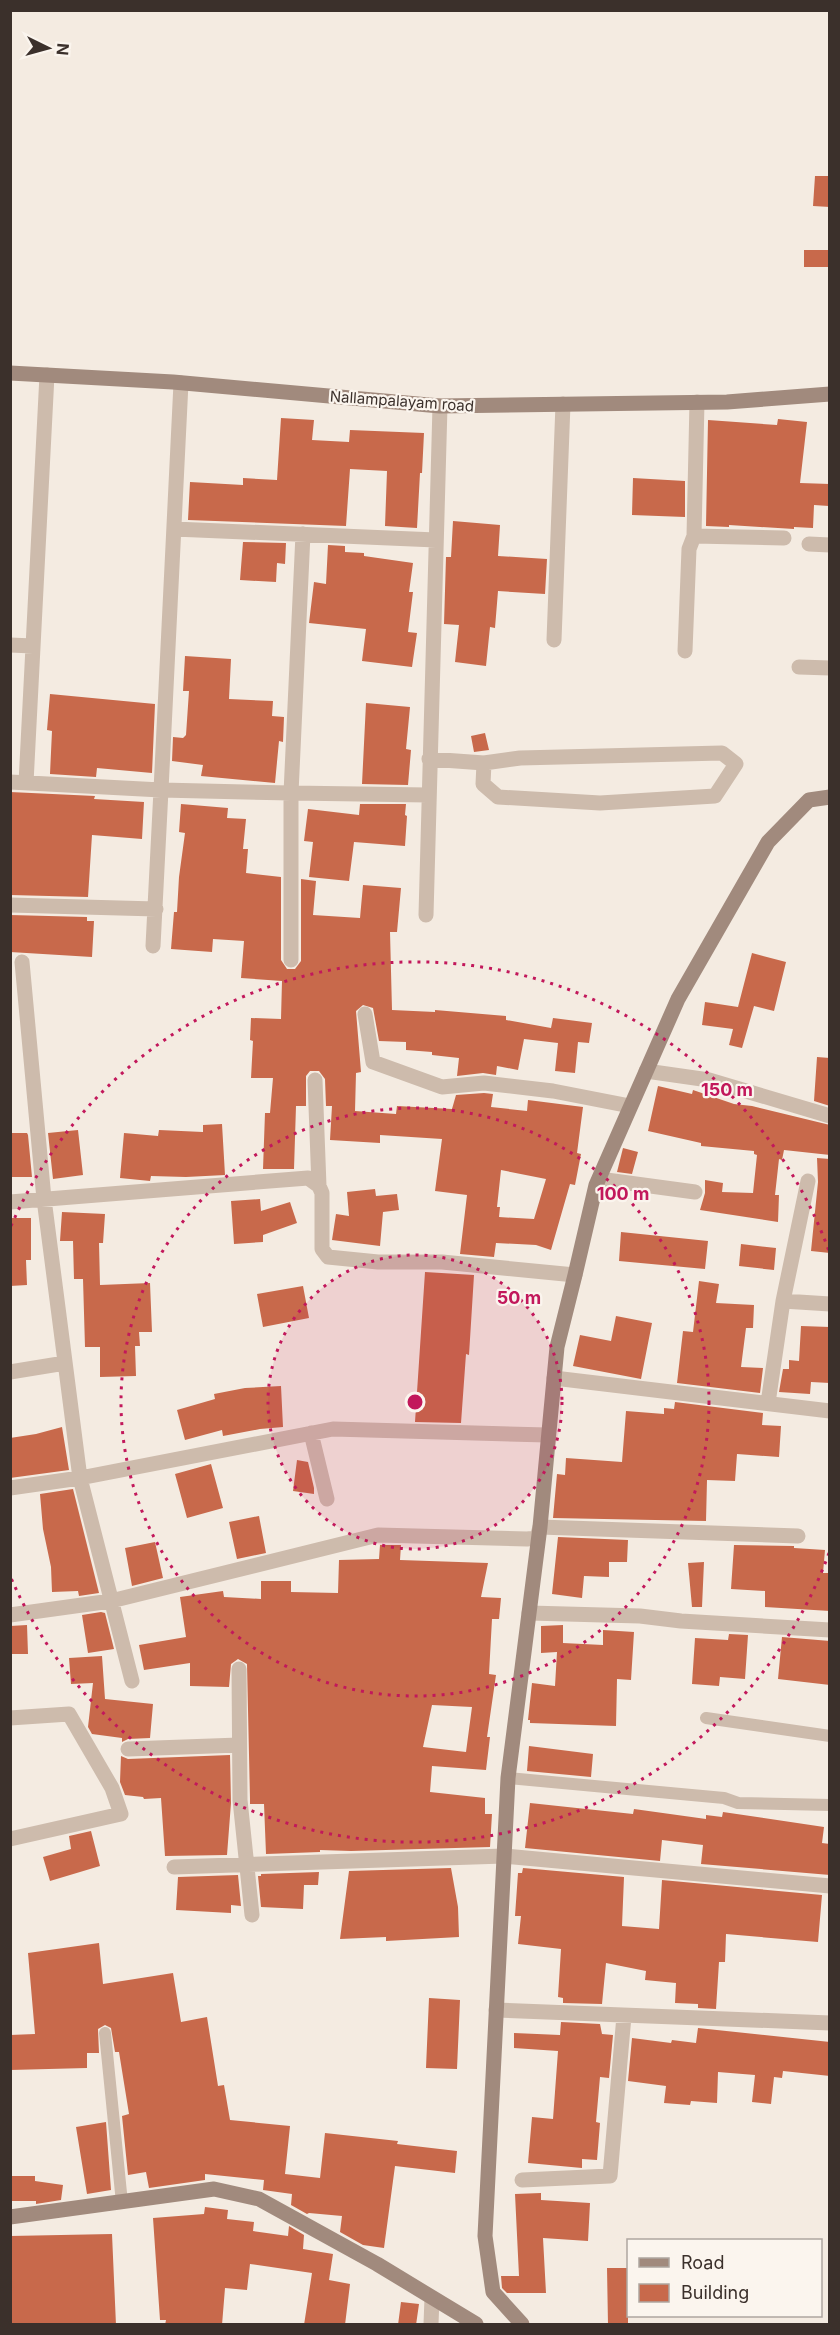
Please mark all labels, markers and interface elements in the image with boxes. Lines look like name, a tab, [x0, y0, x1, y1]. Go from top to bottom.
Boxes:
north arrow	[18, 18, 78, 78]
text: N	[52, 42, 73, 56]
street label: Nallampalayam road	[329, 386, 475, 416]
text: 150 m	[701, 1079, 753, 1100]
text: 100 m	[597, 1183, 649, 1204]
text: 50 m	[497, 1287, 541, 1308]
centre of rings	[405, 1392, 425, 1412]
legend	[627, 2239, 822, 2317]
text: Road	[681, 2252, 724, 2273]
text: Building	[681, 2282, 749, 2303]

